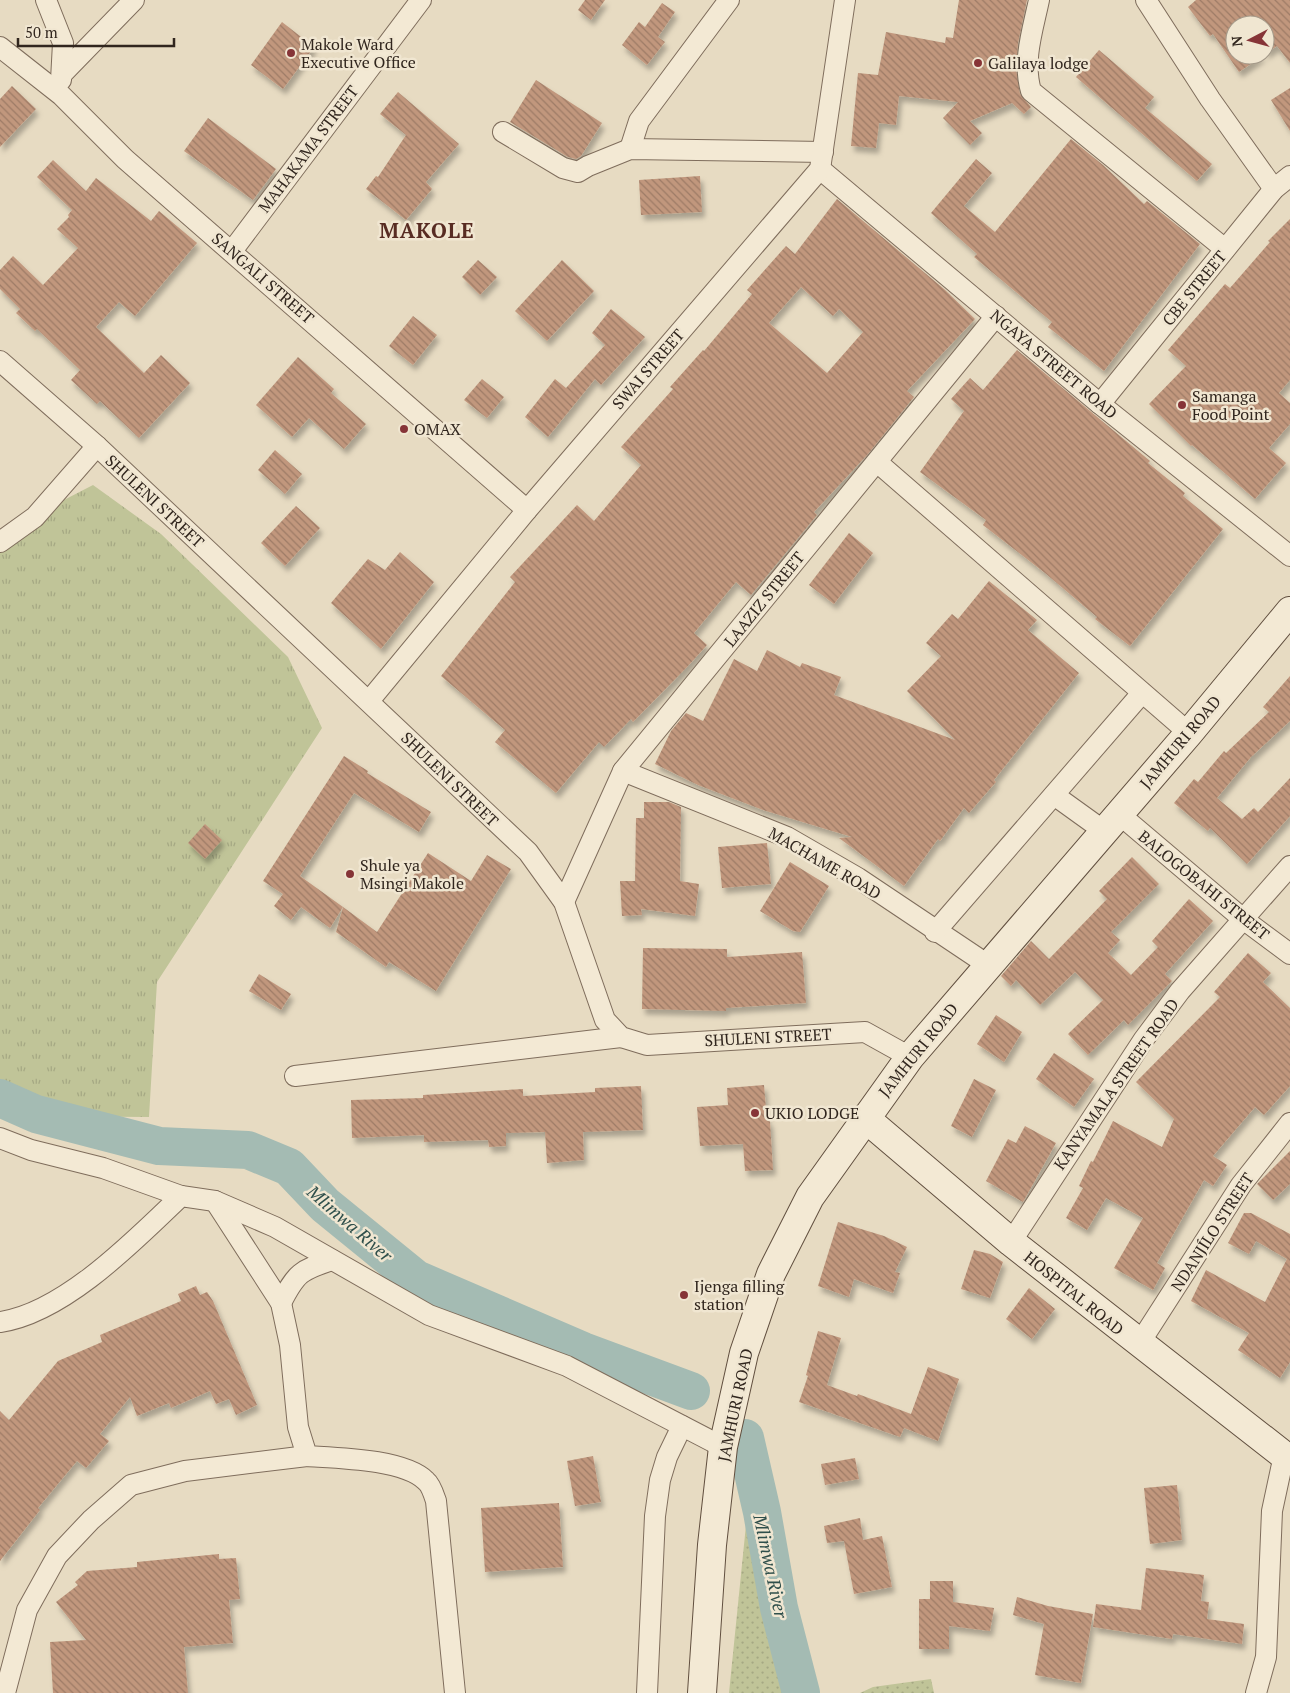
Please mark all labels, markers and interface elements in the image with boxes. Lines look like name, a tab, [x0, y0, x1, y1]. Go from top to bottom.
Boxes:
scale bar	[18, 15, 174, 47]
north arrow	[1225, 15, 1275, 65]
text: 50 m	[25, 22, 58, 42]
place label: Makole Ward Executive Office	[301, 33, 416, 73]
text: N	[1227, 35, 1247, 48]
marker: Makole Ward Executive Office	[285, 47, 297, 59]
place label: Galilaya lodge	[988, 52, 1089, 74]
marker: Galilaya lodge	[972, 57, 984, 69]
street label: MAHAKAMA STREET	[253, 81, 363, 217]
district label: MAKOLE	[379, 216, 475, 244]
street label: SANGALI STREET	[207, 227, 319, 329]
street label: CBE STREET	[1157, 246, 1231, 330]
street label: NGAYA STREET ROAD	[986, 304, 1122, 424]
street label: SWAI STREET	[607, 324, 689, 414]
place label: Samanga Food Point	[1192, 385, 1269, 425]
marker: Samanga Food Point	[1176, 399, 1188, 411]
place label: OMAX	[414, 418, 461, 440]
marker: OMAX	[398, 423, 410, 435]
street label: SHULENI STREET	[101, 449, 209, 553]
street label: LAAZIZ STREET	[719, 547, 809, 651]
street label: JAMHURI ROAD	[1135, 691, 1225, 793]
street label: SHULENI STREET	[396, 727, 504, 831]
street label: MACHAME ROAD	[765, 822, 885, 904]
street label: BALOGOBAHI STREET	[1134, 825, 1274, 945]
place label: Shule ya Msingi Makole	[360, 854, 464, 894]
marker: Shule ya Msingi Makole	[344, 868, 356, 880]
street label: KANYAMALA STREET ROAD	[1048, 994, 1184, 1174]
street label: JAMHURI ROAD	[873, 998, 963, 1102]
street label: SHULENI STREET	[704, 1023, 832, 1051]
place label: UKIO LODGE	[765, 1102, 859, 1124]
marker: UKIO LODGE	[749, 1107, 761, 1119]
street label: NDANJÍLO STREET	[1165, 1168, 1259, 1296]
water label: Mlimwa River	[302, 1179, 398, 1267]
street label: HOSPITAL ROAD	[1020, 1246, 1128, 1340]
place label: Ijenga filling station	[694, 1275, 785, 1315]
marker: Ijenga filling station	[678, 1289, 690, 1301]
street label: JAMHURI ROAD	[712, 1346, 758, 1464]
water label: Mlimwa River	[748, 1511, 794, 1621]

